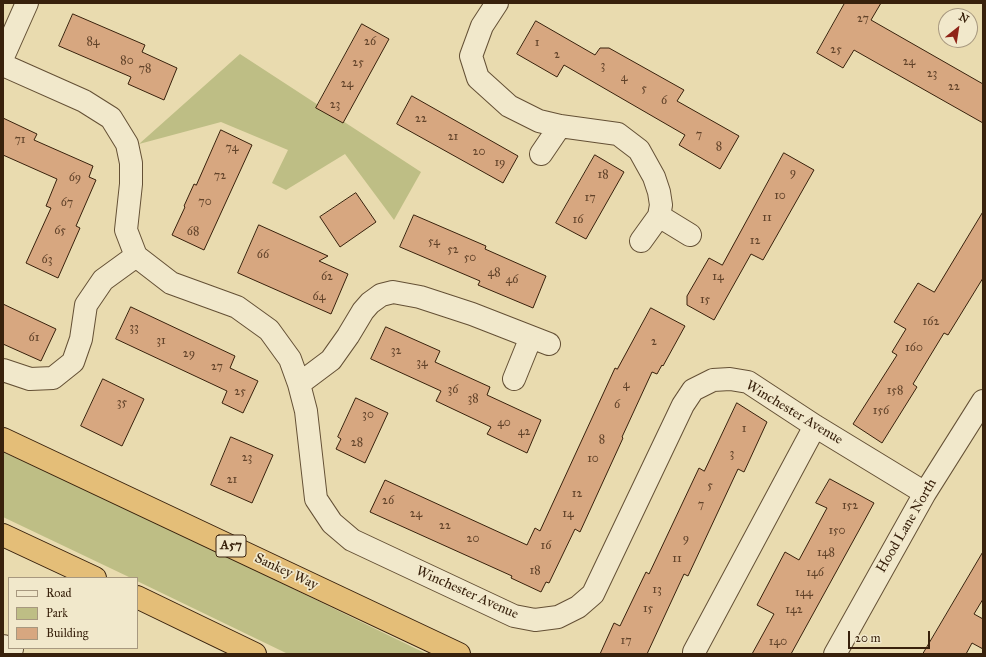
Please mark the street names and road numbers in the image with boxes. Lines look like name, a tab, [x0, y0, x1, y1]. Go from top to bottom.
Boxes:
street label: Winchester Avenue	[742, 377, 846, 449]
street label: Hood Lane North	[873, 476, 941, 576]
road number: A57	[216, 535, 246, 557]
street label: Sankey Way	[252, 550, 320, 594]
street label: Winchester Avenue	[413, 563, 521, 623]

